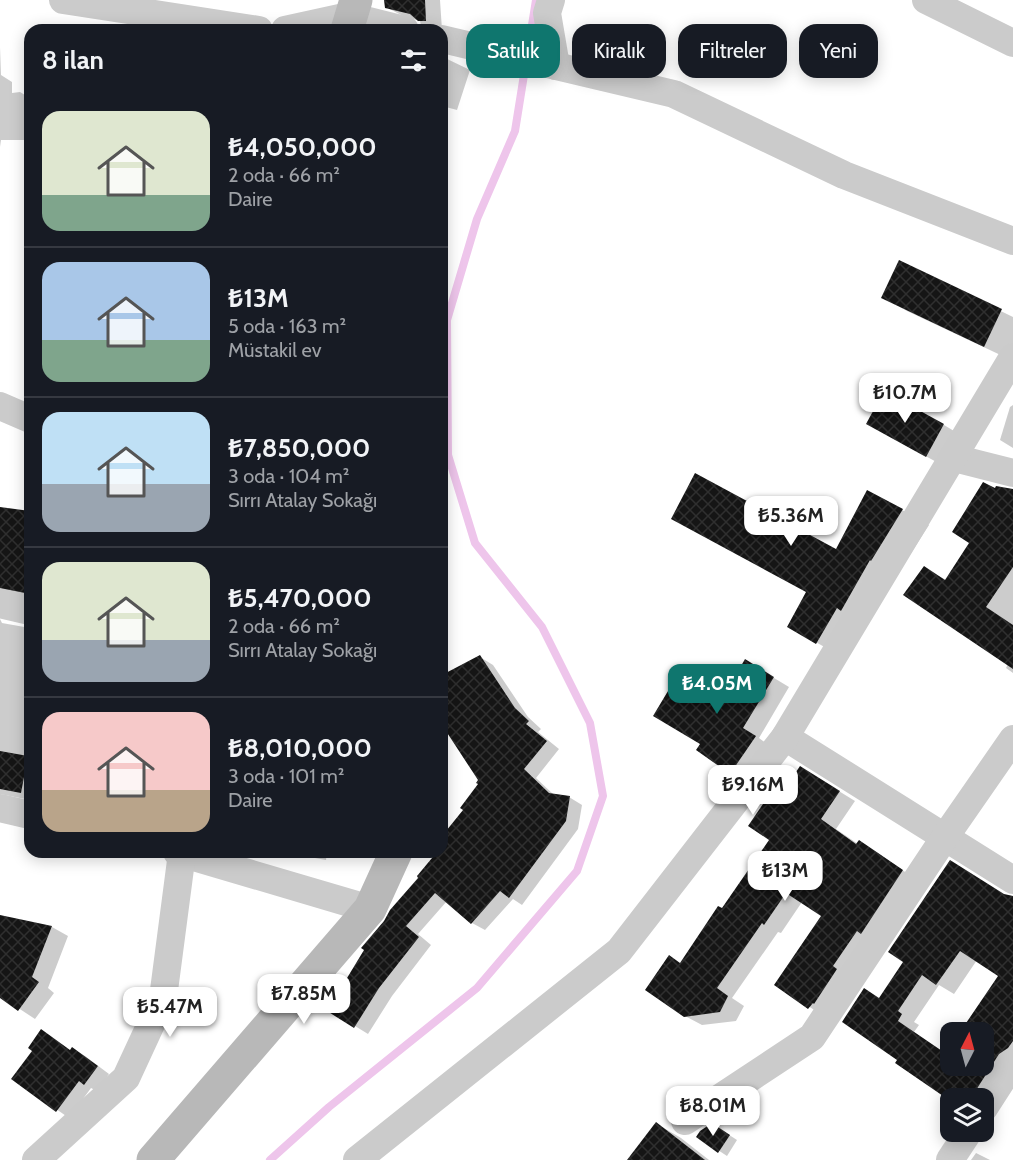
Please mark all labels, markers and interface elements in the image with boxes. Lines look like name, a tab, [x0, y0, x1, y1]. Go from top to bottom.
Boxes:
chip: Satılık	[466, 24, 560, 78]
chip: Kiralık	[572, 24, 666, 78]
chip: Filtreler	[678, 24, 787, 78]
chip: Yeni	[799, 24, 878, 78]
text: 8 ilan	[42, 44, 104, 76]
icon: filters	[397, 44, 430, 77]
text: ₺4,050,000	[228, 131, 377, 163]
icon: home	[90, 135, 162, 207]
text: 2 oda · 66 m²	[228, 163, 340, 187]
text: Daire	[228, 187, 273, 211]
text: ₺13M	[228, 282, 289, 314]
icon: home	[90, 286, 162, 358]
text: 5 oda · 163 m²	[228, 314, 346, 338]
text: Müstakil ev	[228, 338, 322, 362]
pin: ₺10.7M	[856, 373, 954, 424]
text: ₺10.7M	[873, 380, 937, 404]
text: ₺7,850,000	[228, 432, 370, 464]
icon: home	[90, 436, 162, 508]
text: 3 oda · 104 m²	[228, 464, 350, 488]
text: Sırrı Atalay Sokağı	[228, 488, 377, 512]
pin: ₺5.36M	[742, 496, 840, 547]
text: ₺5.36M	[758, 503, 824, 527]
text: ₺5,470,000	[228, 582, 372, 614]
icon: home	[90, 586, 162, 658]
text: 2 oda · 66 m²	[228, 614, 340, 638]
text: Sırrı Atalay Sokağı	[228, 638, 377, 662]
pin: ₺4.05M	[668, 664, 766, 715]
text: ₺4.05M	[682, 671, 752, 695]
text: ₺8,010,000	[228, 732, 372, 764]
icon: home	[90, 736, 162, 808]
text: 3 oda · 101 m²	[228, 764, 344, 788]
pin: ₺9.16M	[704, 765, 802, 816]
text: ₺9.16M	[722, 772, 784, 796]
text: Daire	[228, 788, 273, 812]
pin: ₺13M	[749, 851, 821, 902]
text: ₺13M	[762, 858, 808, 882]
pin: ₺7.85M	[255, 974, 353, 1025]
text: ₺7.85M	[271, 981, 337, 1005]
pin: ₺5.47M	[121, 987, 219, 1038]
text: ₺5.47M	[137, 994, 203, 1018]
north arrow	[940, 1022, 994, 1076]
map controls	[940, 1022, 994, 1142]
pin: ₺8.01M	[664, 1086, 762, 1137]
button: layers	[940, 1088, 994, 1142]
text: ₺8.01M	[680, 1093, 746, 1117]

